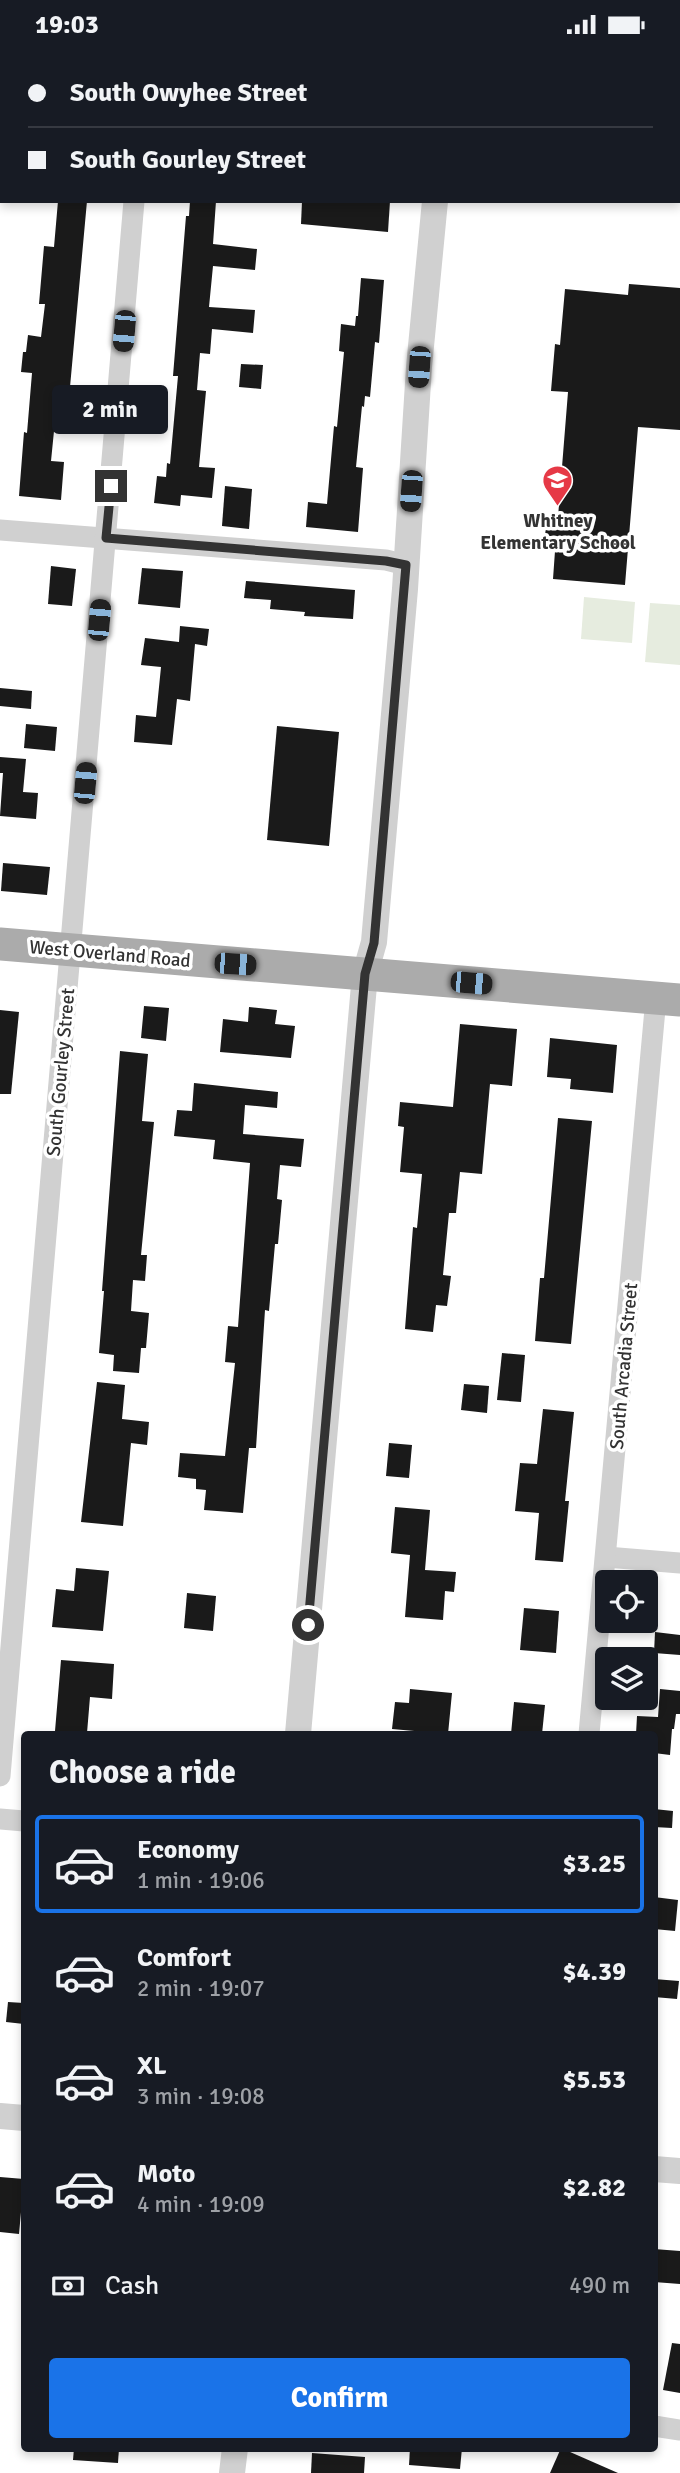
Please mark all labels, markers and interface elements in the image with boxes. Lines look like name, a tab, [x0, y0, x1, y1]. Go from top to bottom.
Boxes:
text: 19:03	[35, 9, 99, 41]
text: South Owyhee Street	[70, 77, 307, 109]
text: South Gourley Street	[70, 144, 306, 176]
car	[112, 309, 137, 353]
car	[408, 345, 431, 389]
callout: 2 min	[53, 385, 169, 433]
text: 2 min	[82, 395, 138, 424]
school or university icon: Whitney Elementary School	[541, 464, 575, 508]
car	[400, 469, 423, 513]
route end	[95, 470, 127, 502]
place label: Whitney Elementary School	[480, 509, 636, 555]
car	[87, 598, 112, 642]
car	[73, 761, 98, 805]
street label: West Overland Road	[28, 935, 192, 973]
car	[214, 952, 257, 976]
car	[450, 971, 493, 995]
street label: South Gourley Street	[42, 987, 80, 1157]
street label: South Arcadia Street	[605, 1281, 643, 1450]
map controls	[595, 1570, 658, 1710]
button: locate	[595, 1570, 658, 1633]
route start	[292, 1609, 324, 1641]
button: layers	[595, 1647, 658, 1710]
text: Choose a ride	[49, 1753, 236, 1792]
icon: car	[53, 1833, 116, 1896]
text: Economy	[137, 1834, 239, 1866]
text: $3.25	[562, 1848, 626, 1880]
text: 1 min · 19:06	[137, 1866, 265, 1895]
icon: car	[53, 1941, 116, 2004]
text: Comfort	[137, 1942, 231, 1974]
text: $4.39	[562, 1956, 626, 1988]
text: 2 min · 19:07	[137, 1974, 265, 2003]
icon: car	[53, 2049, 116, 2112]
text: XL	[137, 2050, 167, 2082]
text: $5.53	[562, 2064, 626, 2096]
text: 3 min · 19:08	[137, 2082, 265, 2111]
icon: car	[53, 2157, 116, 2220]
text: Moto	[137, 2158, 195, 2190]
text: $2.82	[562, 2172, 626, 2204]
text: 4 min · 19:09	[137, 2190, 265, 2219]
icon: cash	[49, 2267, 87, 2305]
text: Cash	[105, 2270, 159, 2302]
text: 490 m	[569, 2271, 630, 2300]
button: Confirm	[49, 2358, 630, 2438]

